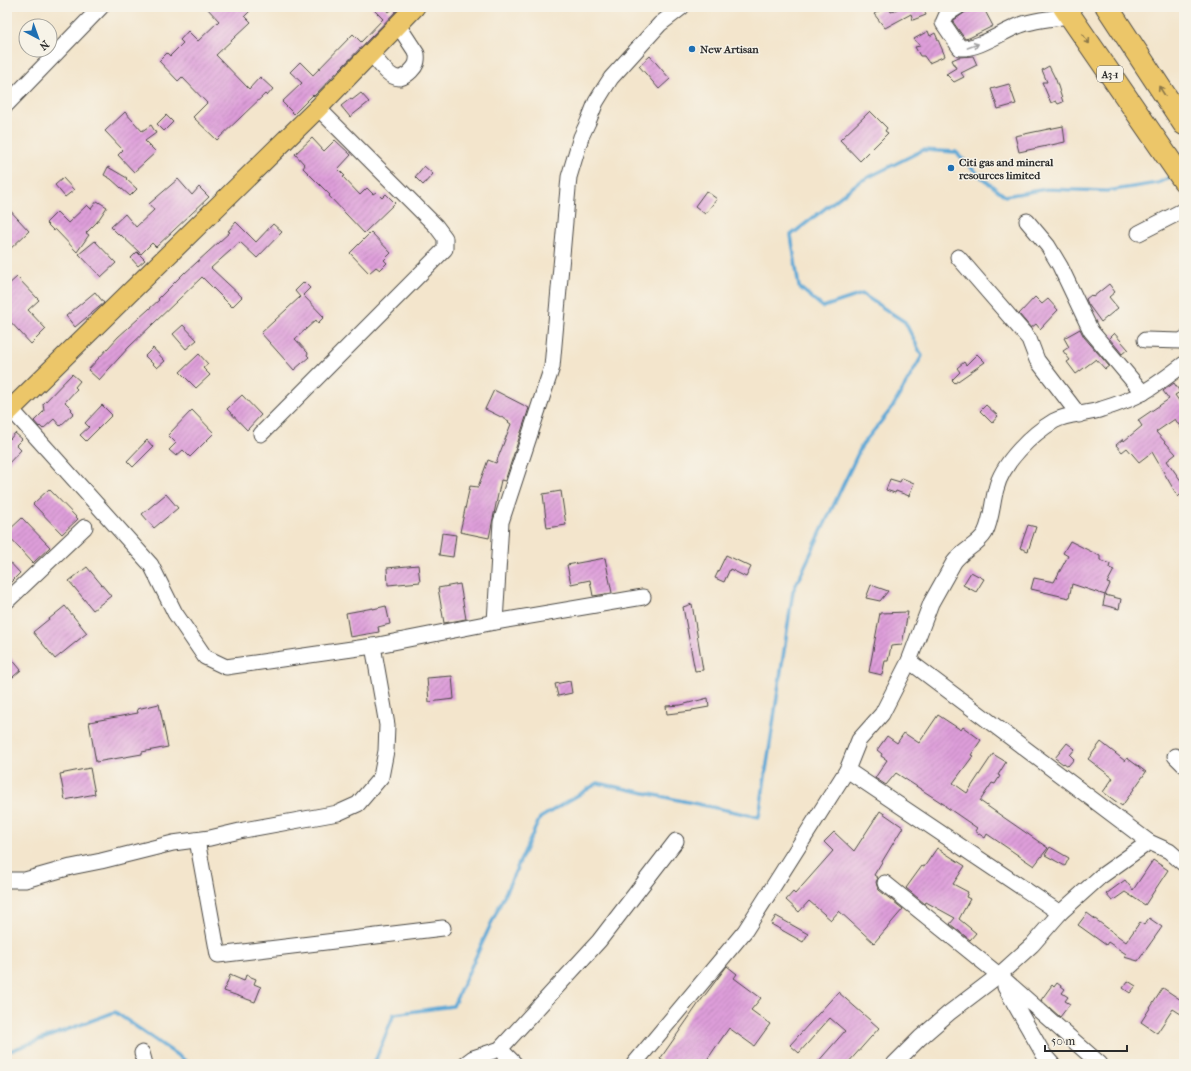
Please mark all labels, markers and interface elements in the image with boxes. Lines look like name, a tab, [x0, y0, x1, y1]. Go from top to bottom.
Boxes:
north arrow	[18, 18, 58, 58]
one-way arrow	[1082, 33, 1090, 44]
text: N	[36, 38, 52, 53]
one-way arrow	[966, 42, 979, 49]
place label: New Artisan	[700, 43, 759, 56]
marker: New Artisan	[687, 44, 697, 54]
road number: A3-1	[1097, 66, 1123, 82]
one-way arrow	[1158, 85, 1166, 97]
place label: Citi gas and mineral resources limited	[958, 156, 1054, 182]
marker: Citi gas and mineral resources limited	[946, 163, 956, 173]
scale bar	[1045, 1027, 1127, 1053]
text: 50 m	[1051, 1034, 1075, 1048]

